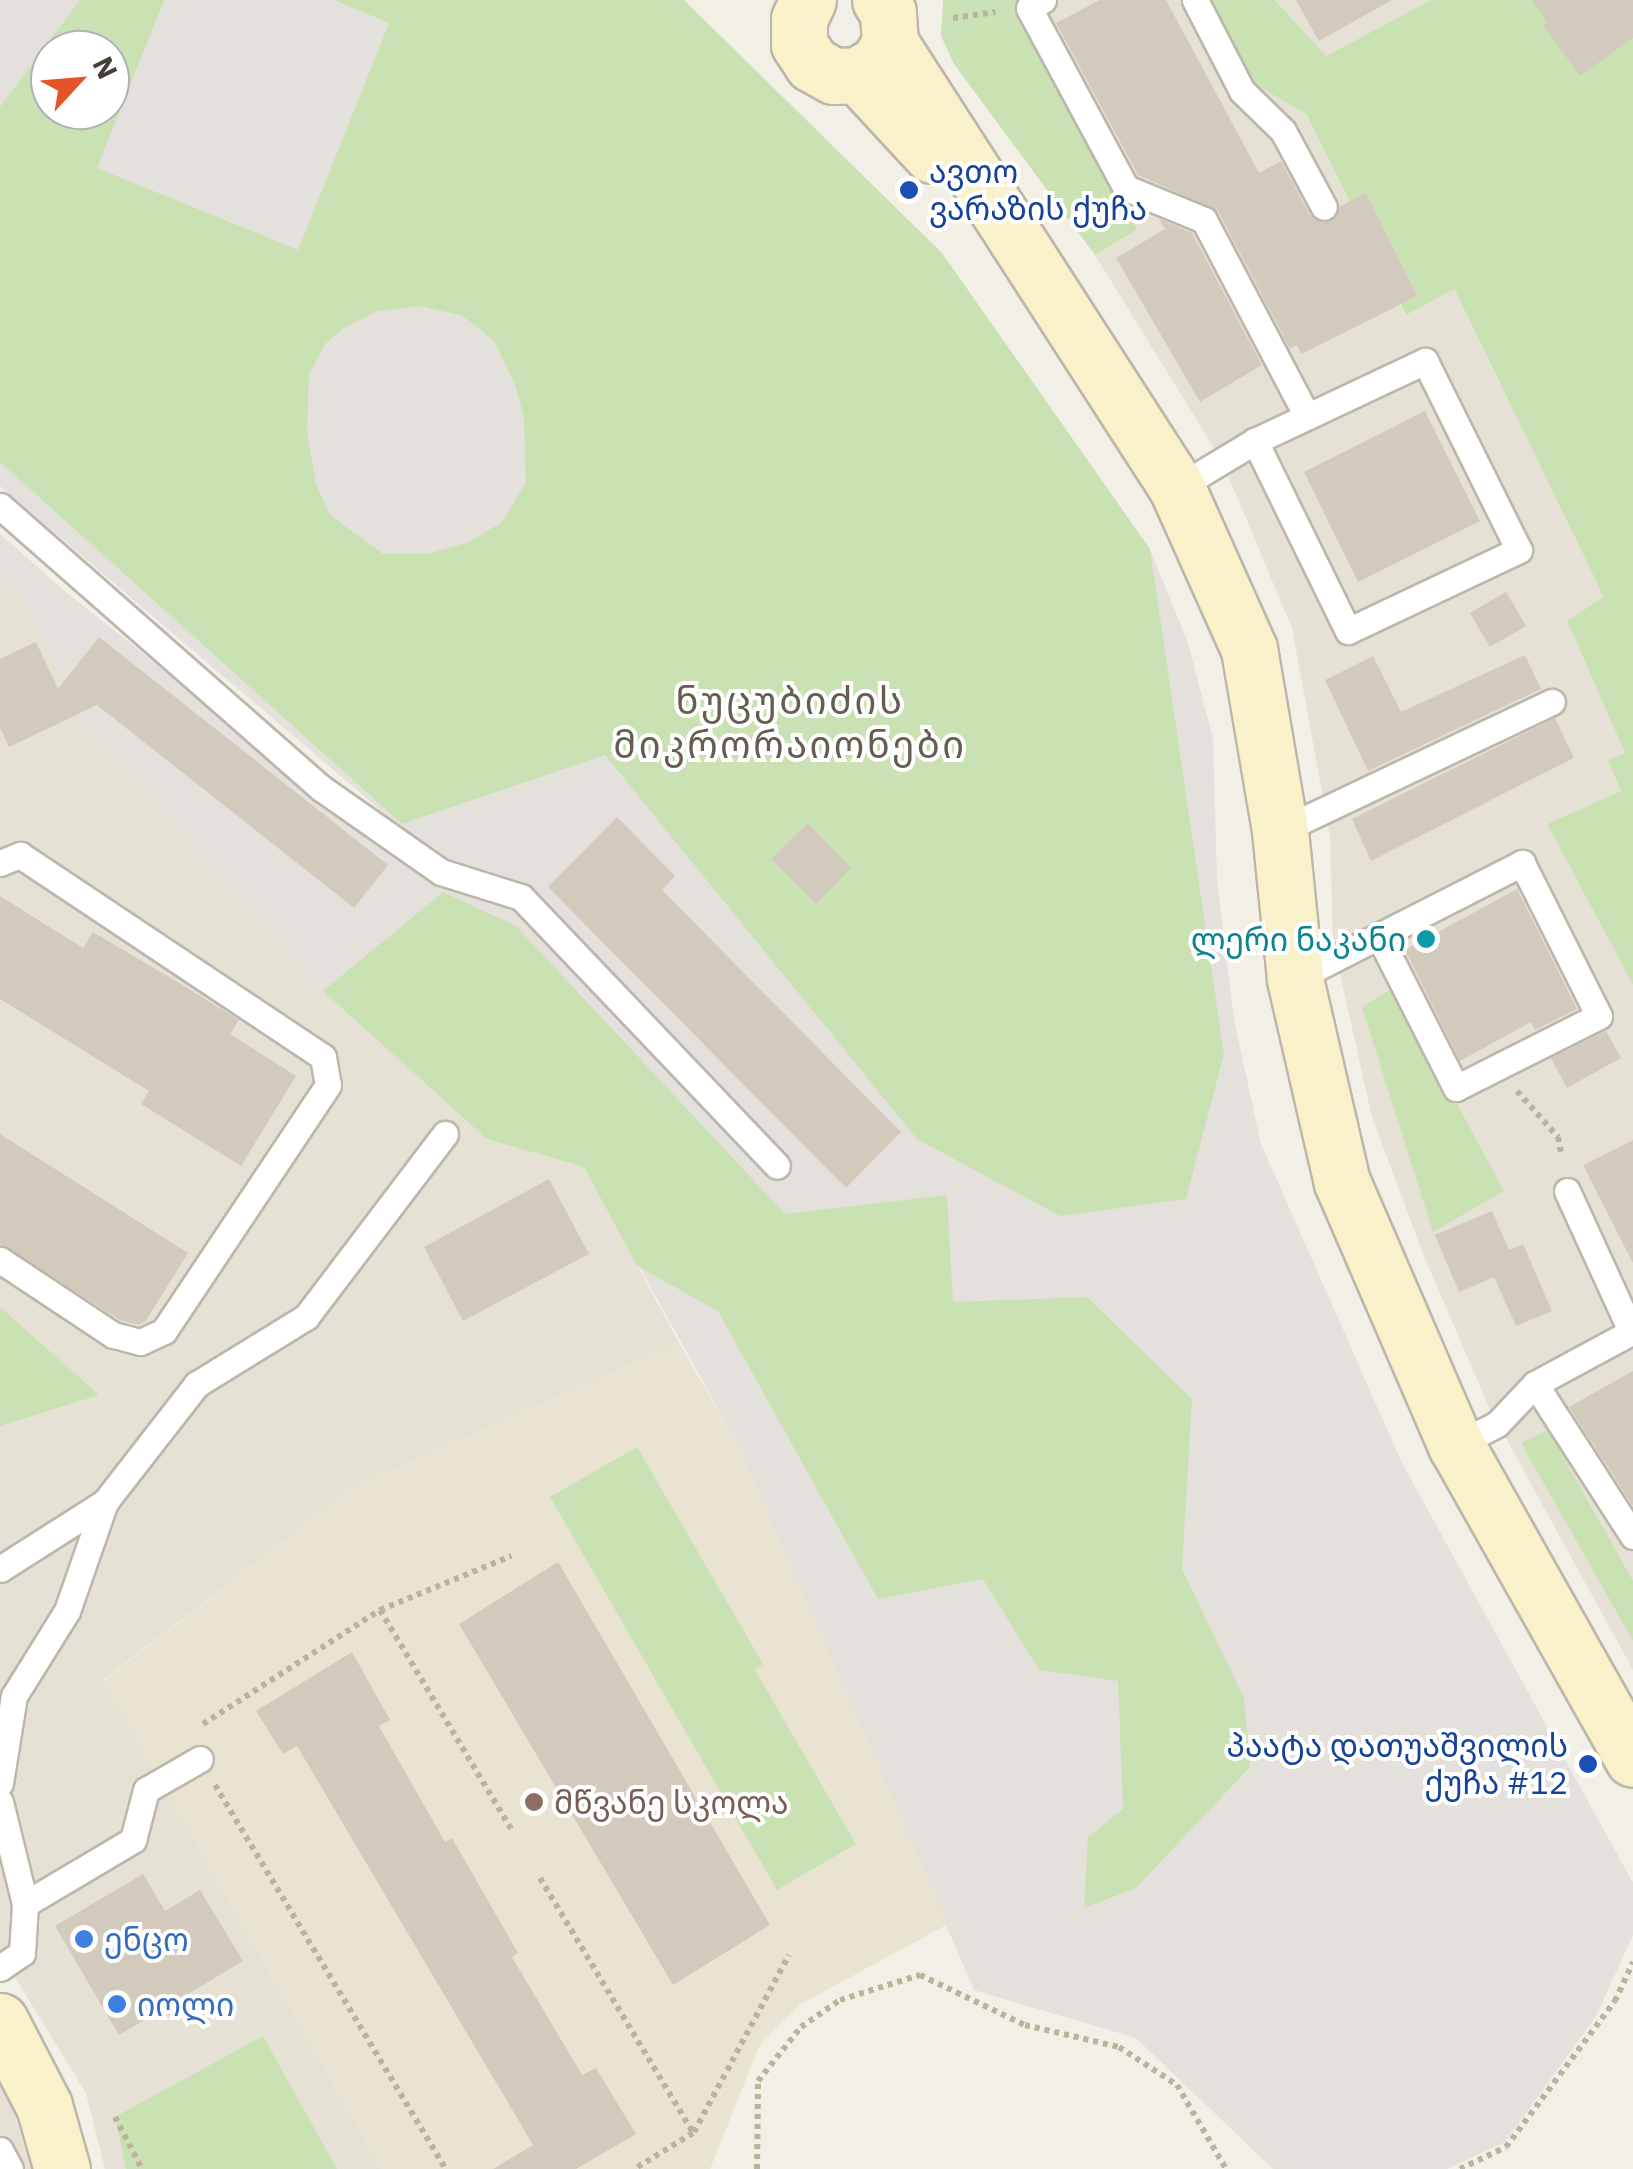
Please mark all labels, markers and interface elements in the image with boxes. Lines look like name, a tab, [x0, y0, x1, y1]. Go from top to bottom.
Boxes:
north arrow	[30, 30, 130, 130]
text: N	[85, 50, 127, 85]
place label: ავთო ვარაზის ქუჩა	[929, 153, 1147, 228]
marker: ავთო ვარაზის ქუჩა	[898, 179, 920, 201]
district label: ნუცუბიძის მიკრორაიონები	[613, 677, 967, 766]
place label: ლერი ნაკანი	[1191, 920, 1406, 958]
marker: ლერი ნაკანი	[1415, 928, 1437, 950]
place label: პაატა დათუაშვილის ქუჩა #12	[1227, 1727, 1568, 1802]
marker: პაატა დათუაშვილის ქუჩა #12	[1577, 1753, 1599, 1775]
place label: მწვანე სკოლა	[554, 1783, 789, 1821]
marker: მწვანე სკოლა	[523, 1791, 545, 1813]
place label: ენცო	[104, 1920, 189, 1958]
marker: ენცო	[73, 1928, 95, 1950]
place label: იოლი	[137, 1985, 234, 2023]
marker: იოლი	[106, 1993, 128, 2015]

